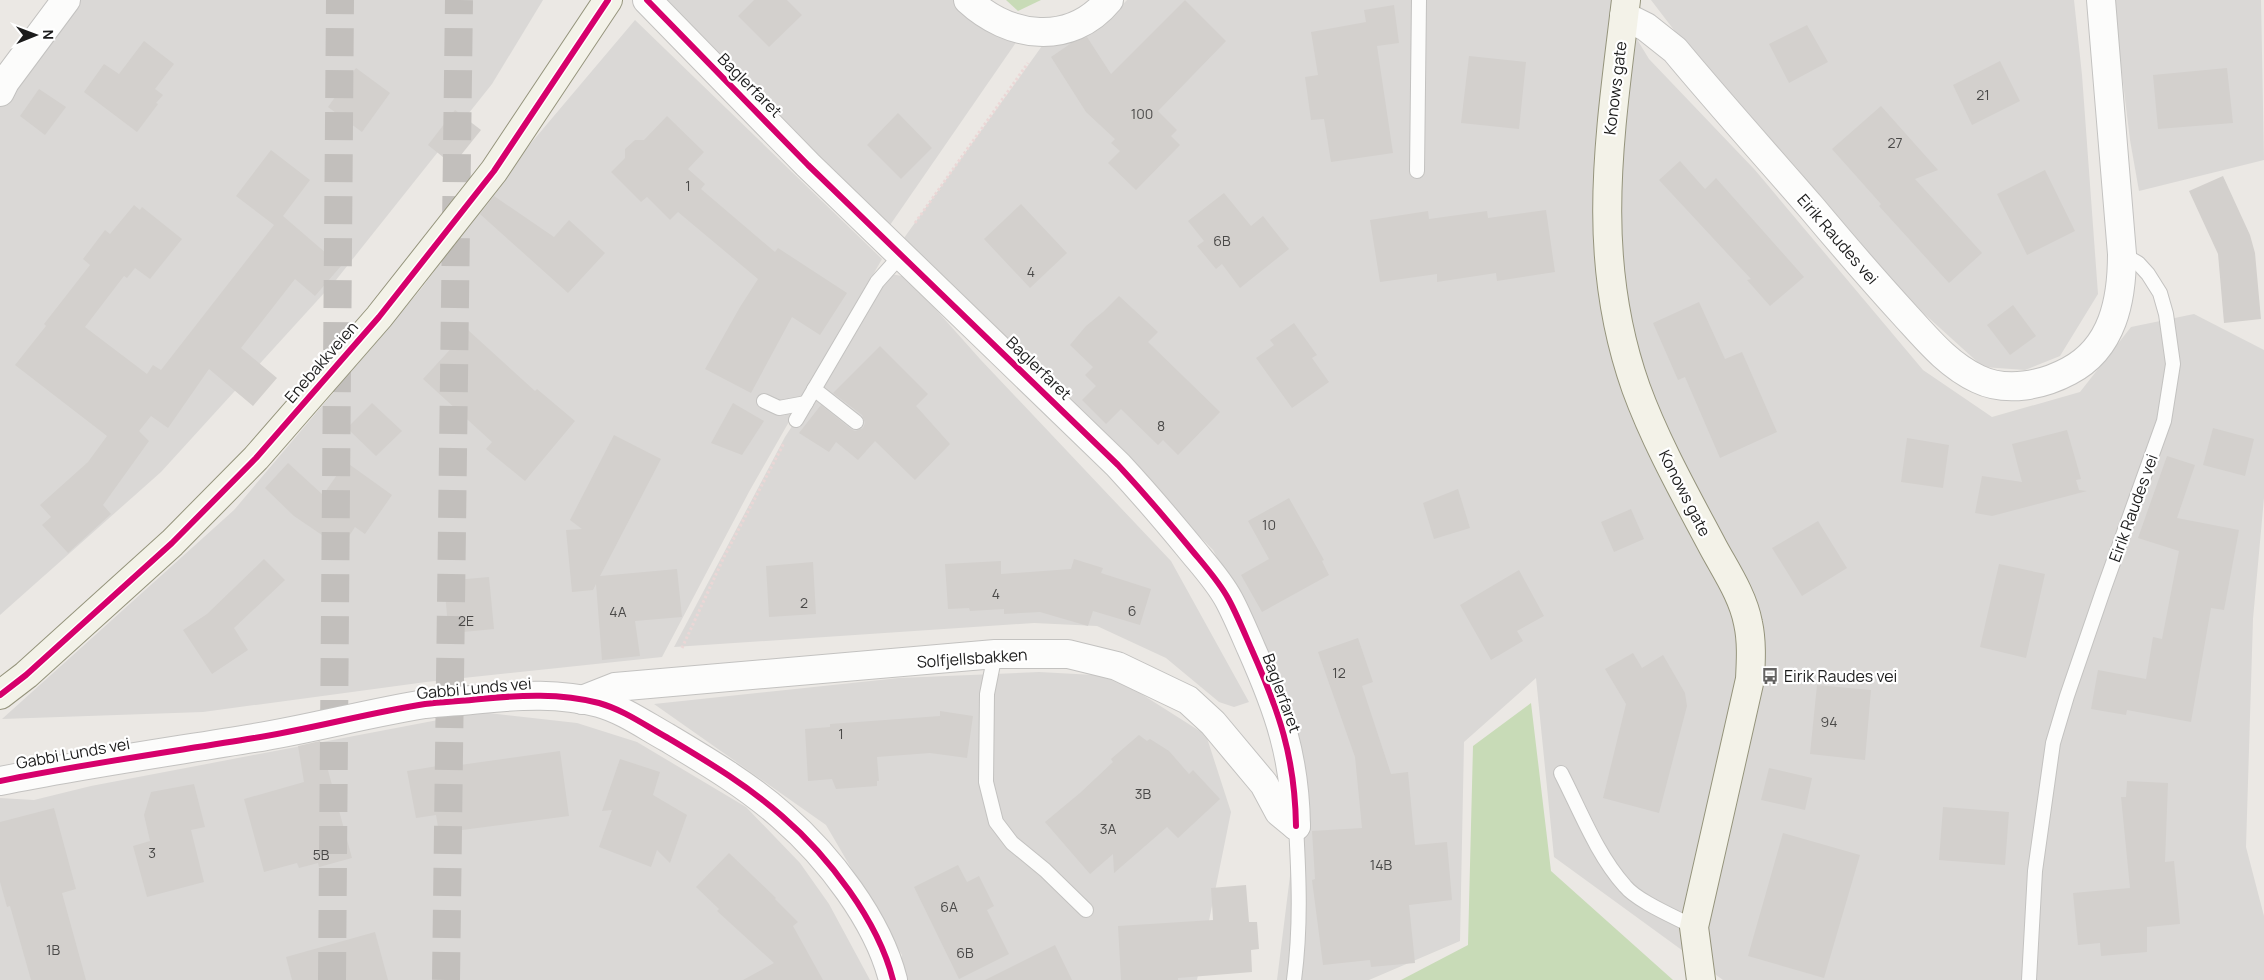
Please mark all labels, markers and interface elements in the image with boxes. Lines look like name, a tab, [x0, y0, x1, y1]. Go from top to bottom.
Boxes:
north arrow	[10, 10, 60, 60]
text: N	[39, 30, 58, 40]
street label: Konows gate	[1598, 40, 1632, 136]
street label: Baglerfaret	[713, 48, 787, 122]
house number: 21	[1976, 85, 1990, 104]
house number: 100	[1131, 104, 1153, 123]
house number: 27	[1887, 133, 1903, 152]
house number: 1	[685, 176, 691, 195]
street label: Eirik Raudes vei	[1793, 189, 1883, 289]
house number: 6B	[1213, 231, 1231, 250]
house number: 4	[1027, 262, 1035, 281]
street label: Enebakkveien	[279, 316, 363, 408]
street label: Baglerfaret	[1002, 331, 1076, 405]
house number: 8	[1157, 416, 1165, 435]
street label: Konows gate	[1654, 446, 1716, 540]
street label: Eirik Raudes vei	[2103, 451, 2163, 565]
house number: 10	[1262, 515, 1276, 534]
house number: 4	[992, 584, 1000, 603]
house number: 2	[800, 593, 808, 612]
house number: 6	[1128, 601, 1136, 620]
house number: 4A	[609, 602, 627, 621]
house number: 2E	[458, 611, 474, 630]
street label: Solfjellsbakken	[916, 643, 1028, 673]
street label: Baglerfaret	[1258, 650, 1306, 736]
house number: 12	[1332, 663, 1346, 682]
place label: Eirik Raudes vei	[1784, 665, 1897, 687]
bus stop icon: Eirik Raudes vei	[1760, 666, 1780, 686]
street label: Gabbi Lunds vei	[416, 672, 532, 704]
house number: 94	[1821, 712, 1837, 731]
house number: 1	[838, 724, 844, 743]
street label: Gabbi Lunds vei	[14, 732, 132, 774]
house number: 3B	[1135, 784, 1152, 803]
house number: 3A	[1100, 819, 1116, 838]
house number: 3	[148, 843, 156, 862]
house number: 5B	[313, 845, 330, 864]
house number: 14B	[1370, 855, 1393, 874]
house number: 6A	[940, 897, 958, 916]
house number: 1B	[46, 940, 60, 959]
house number: 6B	[956, 943, 974, 962]

